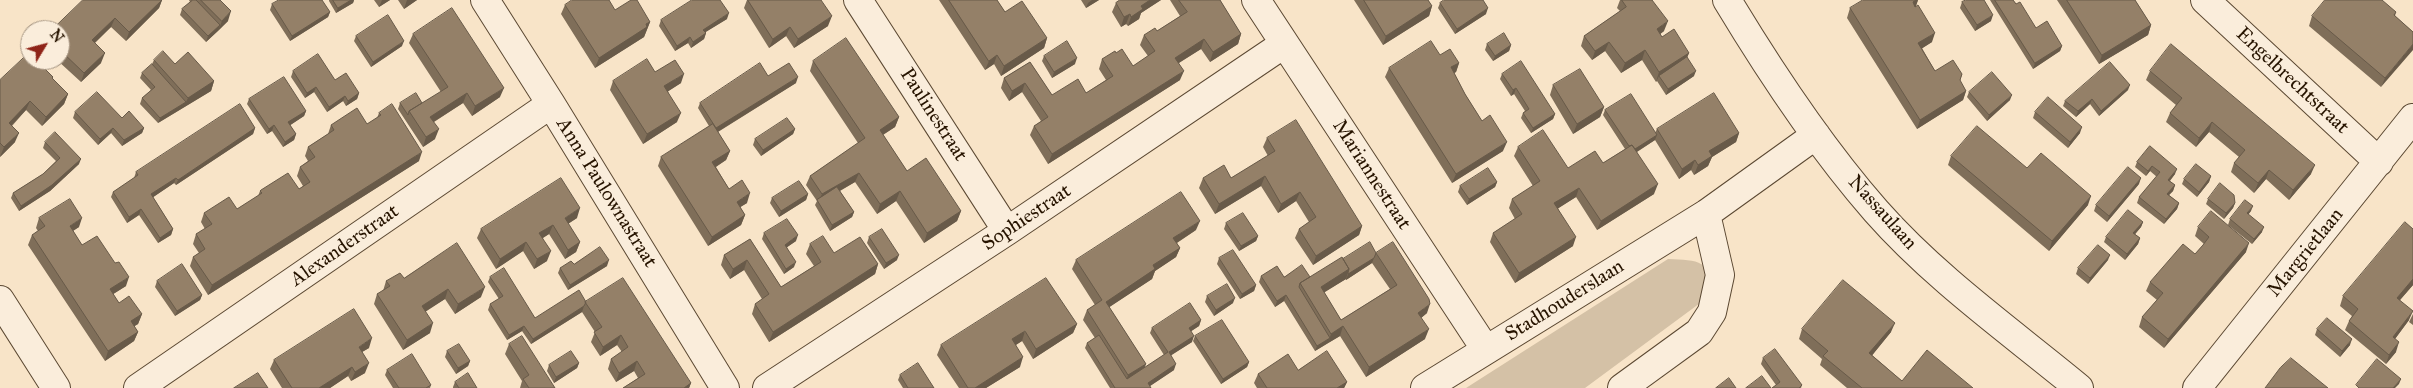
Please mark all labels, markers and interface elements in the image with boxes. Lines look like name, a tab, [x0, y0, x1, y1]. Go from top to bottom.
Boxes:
north arrow	[20, 20, 70, 70]
street label: Engelbrechtstraat	[2230, 22, 2354, 140]
text: N	[46, 26, 67, 46]
street label: Paulinestraat	[894, 64, 972, 166]
street label: Anna Paulownastraat	[550, 114, 662, 272]
street label: Mariannestraat	[1327, 115, 1415, 235]
street label: Nassaulaan	[1842, 171, 1922, 255]
street label: Sophiestraat	[978, 179, 1076, 257]
street label: Alexanderstraat	[286, 200, 404, 292]
street label: Margrietlaan	[2263, 204, 2349, 302]
street label: Stadhouderslaan	[1501, 255, 1629, 347]

